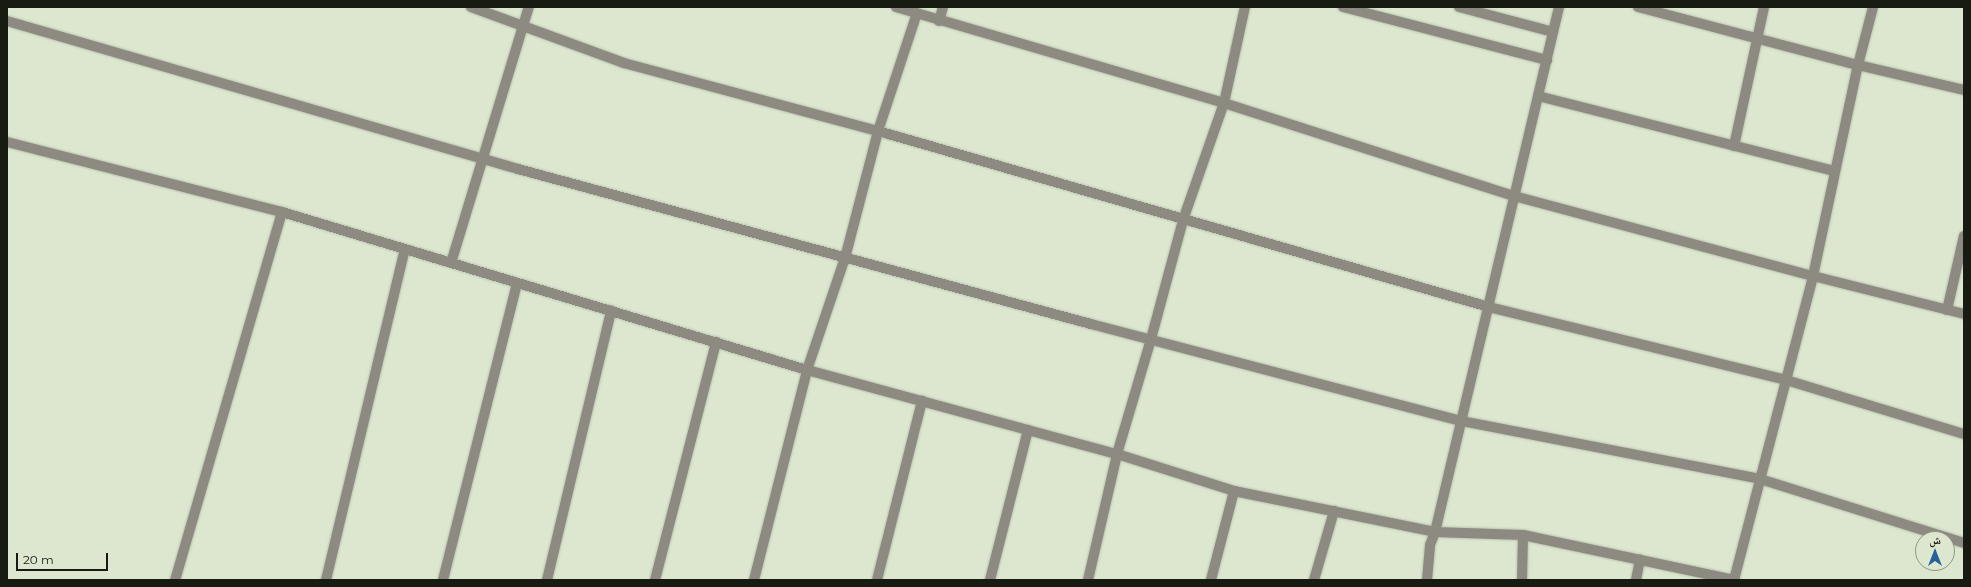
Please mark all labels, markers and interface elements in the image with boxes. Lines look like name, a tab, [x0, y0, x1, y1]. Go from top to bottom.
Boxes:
north arrow	[1915, 531, 1955, 571]
text: ش	[1929, 533, 1941, 547]
scale bar	[18, 545, 110, 571]
text: 20 m	[23, 552, 54, 567]

